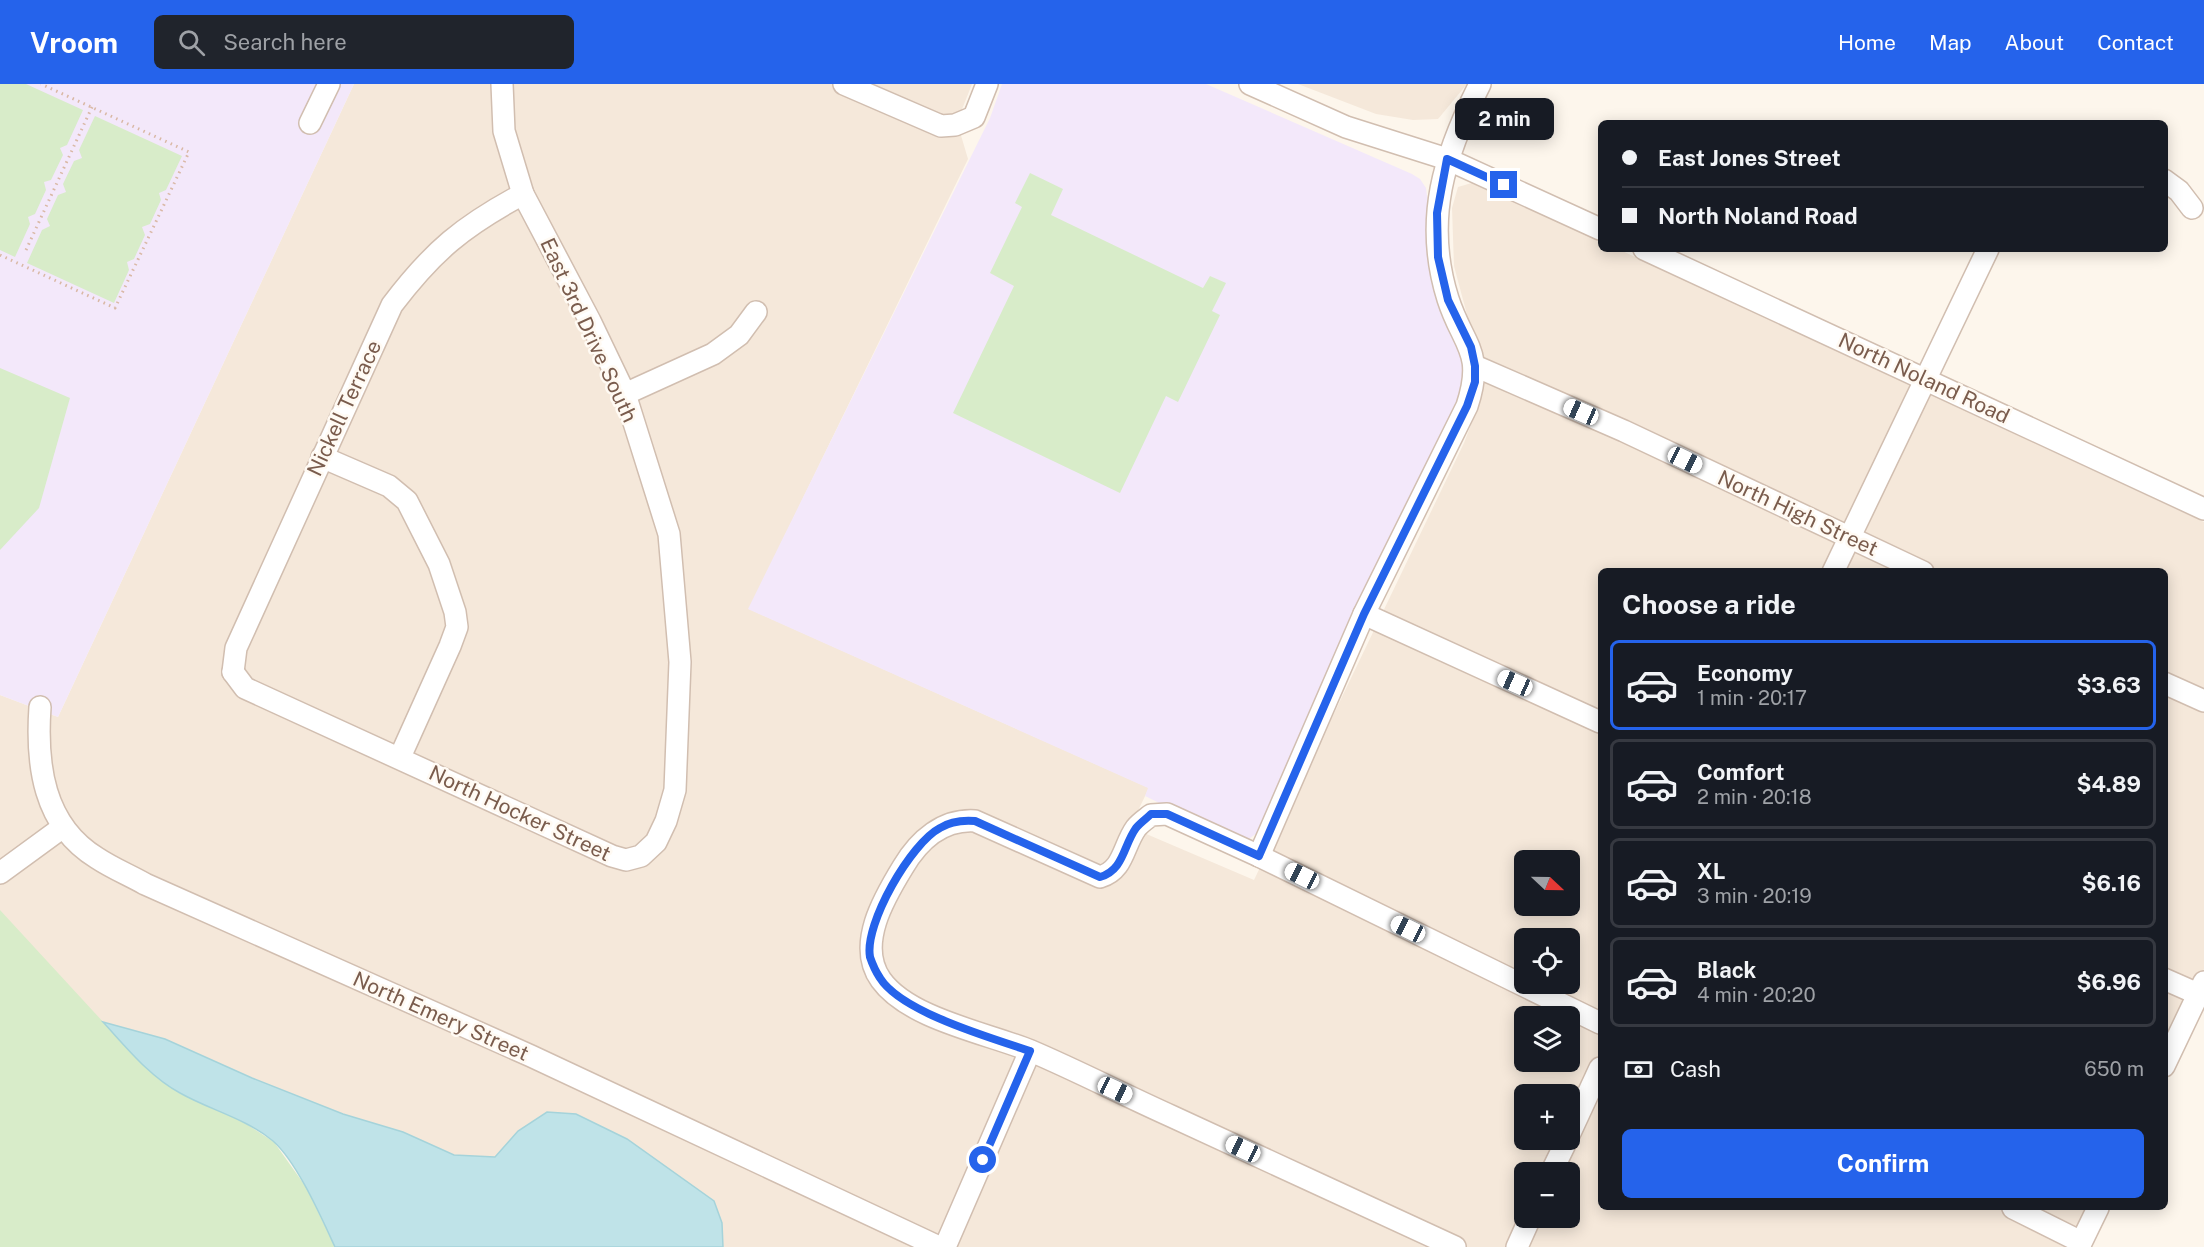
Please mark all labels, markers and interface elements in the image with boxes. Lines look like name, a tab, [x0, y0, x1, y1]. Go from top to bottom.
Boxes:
search box	[154, 15, 574, 69]
text: Vroom	[30, 26, 118, 59]
icon: search	[175, 26, 208, 59]
text: Search here	[223, 29, 347, 55]
text: Home	[1838, 30, 1896, 55]
text: Map	[1929, 30, 1972, 55]
text: About	[2005, 30, 2064, 55]
text: Contact	[2097, 30, 2174, 55]
callout: 2 min	[1454, 98, 1553, 140]
text: 2 min	[1478, 107, 1531, 131]
text: East Jones Street	[1658, 145, 1841, 171]
route end	[1490, 171, 1517, 198]
text: North Noland Road	[1658, 203, 1858, 229]
street label: East 3rd Drive South	[535, 234, 643, 426]
street label: North Noland Road	[1835, 327, 2013, 429]
street label: Nickell Terrace	[302, 336, 386, 480]
car	[1561, 396, 1601, 428]
car	[1665, 444, 1705, 476]
street label: North High Street	[1714, 465, 1882, 561]
text: Choose a ride	[1622, 588, 1796, 620]
icon: car	[1625, 658, 1679, 712]
text: Economy	[1697, 660, 1793, 686]
car	[1495, 667, 1535, 699]
text: $3.63	[2076, 672, 2141, 698]
text: 1 min · 20:17	[1697, 686, 1807, 710]
icon: car	[1625, 757, 1679, 811]
text: Comfort	[1697, 759, 1784, 785]
street label: North Hocker Street	[425, 760, 615, 866]
text: $4.89	[2076, 771, 2141, 797]
text: 2 min · 20:18	[1697, 785, 1812, 809]
north arrow	[1514, 850, 1580, 916]
map controls	[1514, 850, 1580, 1228]
icon: car	[1625, 856, 1679, 910]
text: XL	[1697, 858, 1725, 884]
car	[1282, 860, 1322, 892]
text: $6.16	[2082, 870, 2141, 896]
text: 3 min · 20:19	[1697, 884, 1812, 908]
car	[1388, 913, 1428, 945]
button: locate	[1514, 928, 1580, 994]
icon: car	[1625, 955, 1679, 1009]
text: Black	[1697, 957, 1756, 983]
street label: North Emery Street	[349, 966, 533, 1066]
text: $6.96	[2077, 969, 2141, 995]
text: 4 min · 20:20	[1697, 983, 1816, 1007]
button: layers	[1514, 1006, 1580, 1072]
icon: cash	[1622, 1053, 1655, 1086]
text: Cash	[1670, 1056, 1721, 1082]
text: 650 m	[2084, 1057, 2144, 1081]
car	[1095, 1074, 1135, 1106]
button: +	[1514, 1084, 1580, 1150]
button: Confirm	[1622, 1129, 2144, 1198]
car	[1223, 1133, 1263, 1165]
route start	[969, 1146, 996, 1173]
button: −	[1514, 1162, 1580, 1228]

